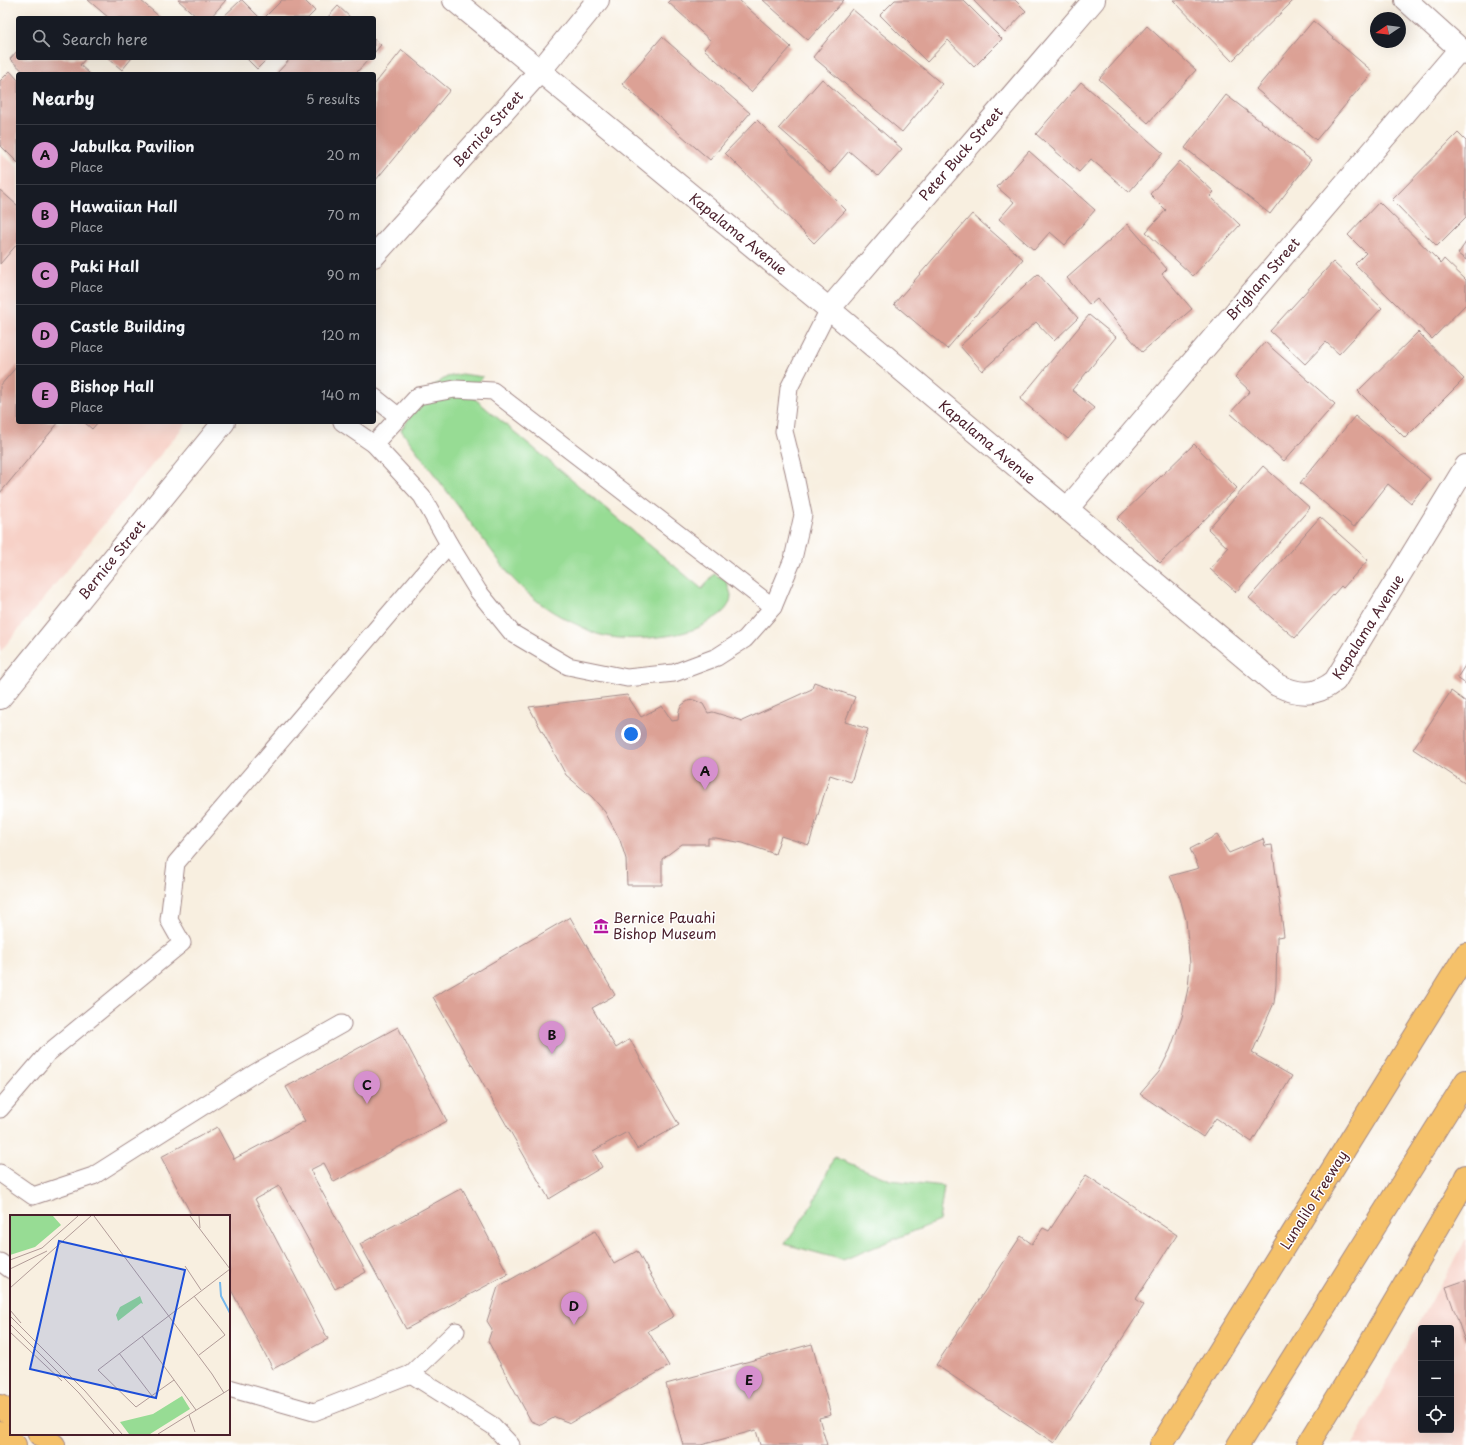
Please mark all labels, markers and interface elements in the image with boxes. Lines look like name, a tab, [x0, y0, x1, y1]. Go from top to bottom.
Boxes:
north arrow	[1370, 12, 1406, 48]
search box	[16, 16, 376, 60]
icon: search	[30, 27, 52, 49]
text: Search here	[62, 27, 148, 50]
text: Nearby	[32, 85, 94, 111]
street label: Bernice Street	[447, 85, 528, 172]
text: 5 results	[306, 89, 360, 108]
street label: Peter Buck Street	[914, 102, 1008, 205]
text: Jabulka Pavilion	[70, 134, 195, 157]
text: A	[40, 145, 50, 164]
text: 20 m	[326, 145, 360, 164]
text: Place	[70, 157, 103, 176]
street label: Kapalama Avenue	[685, 187, 792, 280]
text: Hawaiian Hall	[70, 194, 177, 217]
text: B	[41, 205, 49, 224]
text: 70 m	[327, 205, 360, 224]
text: Place	[70, 217, 103, 236]
street label: Brigham Street	[1221, 232, 1305, 325]
text: Paki Hall	[70, 254, 139, 277]
text: C	[40, 265, 50, 284]
text: 90 m	[327, 265, 360, 284]
text: Place	[70, 277, 103, 296]
text: Castle Building	[70, 314, 185, 337]
text: D	[40, 325, 50, 344]
text: 120 m	[321, 325, 360, 344]
text: Place	[70, 337, 103, 356]
text: Bishop Hall	[70, 374, 154, 397]
text: E	[41, 385, 49, 404]
text: 140 m	[321, 385, 360, 404]
street label: Kapalama Avenue	[934, 395, 1041, 489]
text: Place	[70, 397, 103, 416]
street label: Bernice Street	[73, 515, 150, 604]
street label: Kapalama Avenue	[1327, 570, 1409, 684]
your location	[621, 724, 641, 744]
pin: A	[692, 757, 718, 790]
place label: Bernice Pauahi Bishop Museum	[613, 907, 716, 944]
museum icon: Bernice Pauahi Bishop Museum	[592, 917, 610, 935]
pin: B	[539, 1021, 565, 1054]
pin: C	[354, 1071, 380, 1104]
street label: Lunalilo Freeway	[1275, 1146, 1352, 1253]
inset map	[10, 1215, 230, 1435]
pin: D	[561, 1292, 587, 1325]
map controls	[1418, 1325, 1454, 1433]
button: +	[1418, 1325, 1454, 1361]
button: −	[1418, 1361, 1454, 1397]
pin: E	[736, 1366, 762, 1399]
button: locate	[1418, 1397, 1454, 1433]

